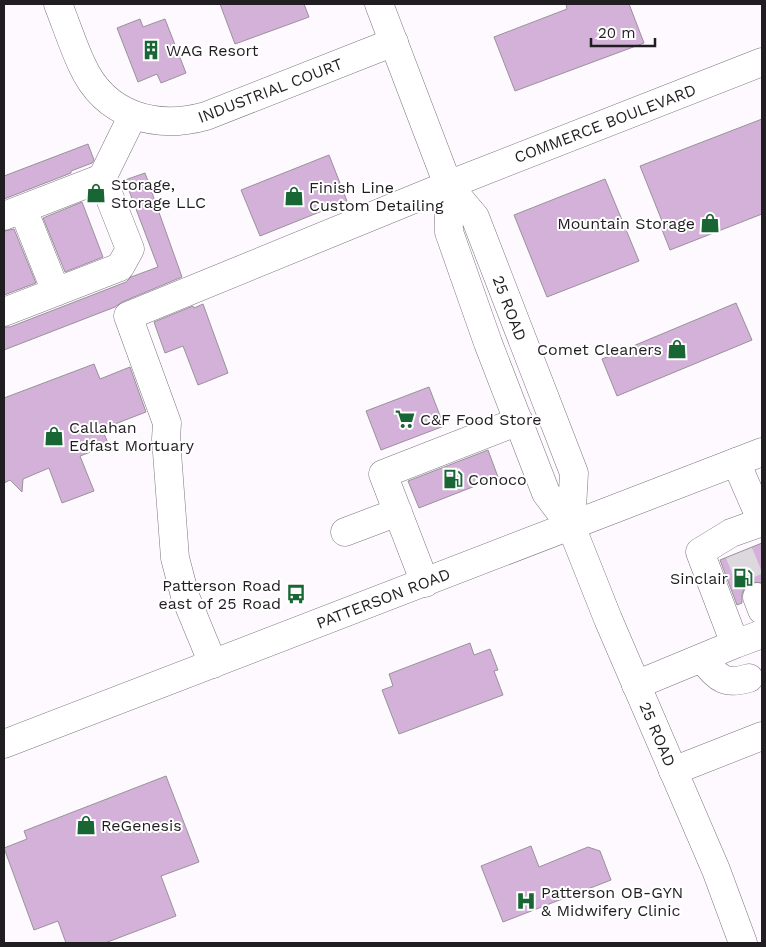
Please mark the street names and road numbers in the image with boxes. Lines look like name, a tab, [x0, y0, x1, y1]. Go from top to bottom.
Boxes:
street label: INDUSTRIAL COURT	[195, 54, 346, 127]
street label: COMMERCE BOULEVARD	[512, 80, 699, 167]
street label: 25 ROAD	[488, 273, 531, 343]
street label: PATTERSON ROAD	[314, 564, 453, 633]
street label: 25 ROAD	[635, 699, 680, 769]

